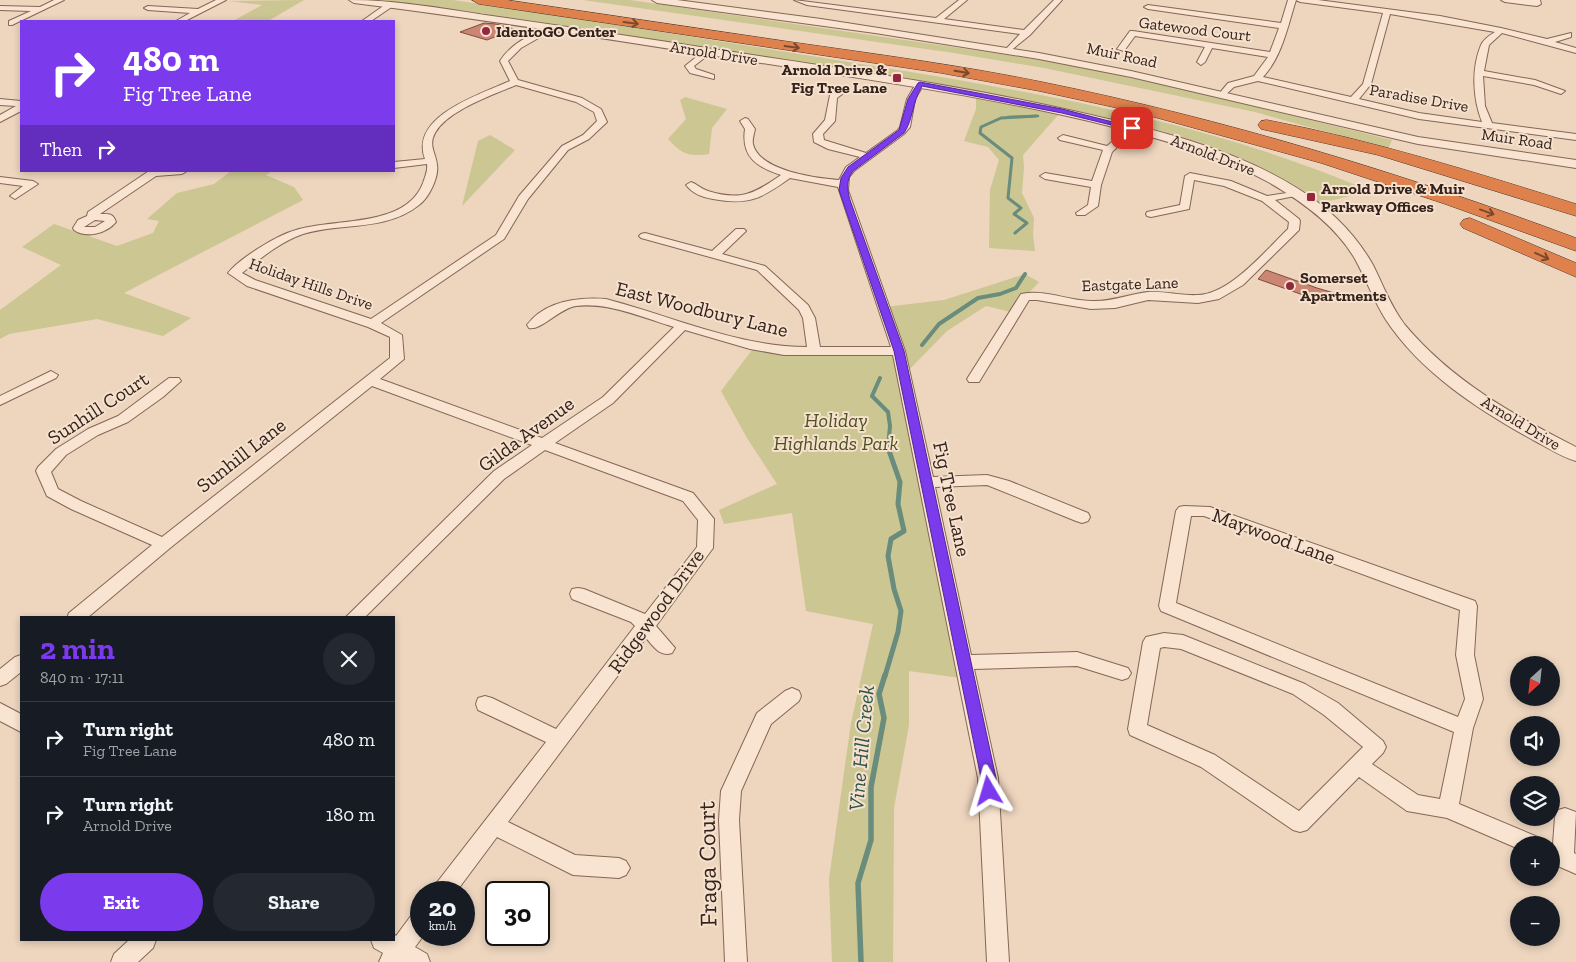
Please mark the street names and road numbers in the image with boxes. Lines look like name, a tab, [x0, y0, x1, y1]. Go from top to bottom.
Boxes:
street label: Gatewood Court	[1138, 13, 1252, 45]
street label: Arnold Drive	[669, 37, 759, 69]
street label: Muir Road	[1085, 38, 1159, 72]
street label: Paradise Drive	[1368, 80, 1470, 116]
street label: Muir Road	[1480, 125, 1554, 153]
street label: Arnold Drive	[1168, 130, 1258, 180]
street label: Holiday Hills Drive	[247, 254, 375, 314]
street label: Eastgate Lane	[1081, 273, 1179, 295]
street label: East Woodbury Lane	[613, 276, 791, 342]
street label: Sunhill Court	[43, 366, 153, 450]
street label: Gilda Avenue	[473, 391, 579, 477]
street label: Arnold Drive	[1478, 392, 1564, 454]
street label: Sunhill Lane	[192, 413, 290, 497]
street label: Fig Tree Lane	[928, 439, 976, 559]
street label: Maywood Lane	[1209, 503, 1339, 569]
street label: Ridgewood Drive	[603, 544, 709, 678]
street label: Fraga Court	[691, 801, 723, 927]

